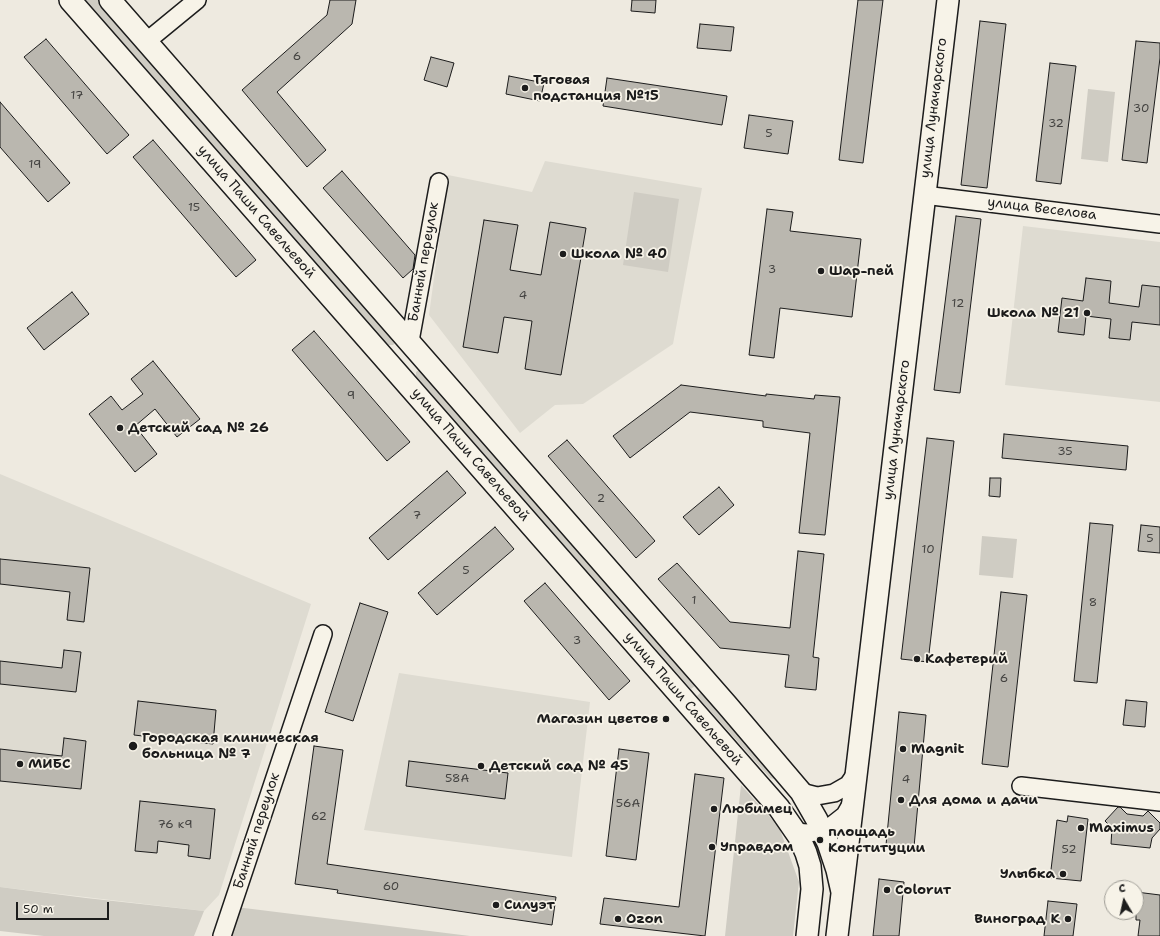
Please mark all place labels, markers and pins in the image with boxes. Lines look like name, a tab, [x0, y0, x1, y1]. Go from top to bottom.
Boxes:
place label: Тяговая подстанция №15	[533, 72, 659, 104]
marker: Тяговая подстанция №15	[520, 83, 530, 93]
place label: Школа № 40	[571, 246, 667, 262]
marker: Школа № 40	[558, 249, 568, 259]
place label: Шар-пей	[829, 263, 894, 279]
marker: Шар-пей	[816, 266, 826, 276]
place label: Школа № 21	[987, 305, 1079, 321]
marker: Школа № 21	[1082, 308, 1092, 318]
place label: Детский сад № 26	[128, 420, 269, 436]
marker: Детский сад № 26	[115, 423, 125, 433]
place label: Кафетерий	[925, 651, 1008, 667]
marker: Кафетерий	[912, 654, 922, 664]
place label: Магазин цветов	[537, 711, 658, 727]
marker: Магазин цветов	[661, 714, 671, 724]
place label: Городская клиническая больница № 7	[142, 730, 319, 762]
marker: Городская клиническая больница № 7	[127, 740, 139, 752]
place label: Magnit	[911, 741, 964, 757]
marker: Magnit	[898, 744, 908, 754]
place label: МИБС	[28, 756, 70, 772]
place label: Детский сад № 45	[489, 758, 628, 774]
marker: МИБС	[15, 759, 25, 769]
marker: Детский сад № 45	[476, 761, 486, 771]
place label: Для дома и дачи	[909, 792, 1038, 808]
marker: Для дома и дачи	[896, 795, 906, 805]
place label: Любимец	[722, 801, 792, 817]
marker: Любимец	[709, 804, 719, 814]
place label: Maximus	[1089, 820, 1154, 836]
marker: Maximus	[1076, 823, 1086, 833]
place label: площадь Конституции	[828, 824, 925, 856]
marker: площадь Конституции	[815, 835, 825, 845]
place label: Управдом	[720, 839, 793, 855]
marker: Управдом	[707, 842, 717, 852]
place label: Улыбка	[1000, 866, 1055, 882]
marker: Улыбка	[1058, 869, 1068, 879]
place label: Colorит	[895, 882, 951, 898]
marker: Colorит	[882, 885, 892, 895]
place label: Силуэт	[504, 897, 555, 913]
marker: Силуэт	[491, 900, 501, 910]
place label: Ozon	[626, 911, 663, 927]
place label: Виноград К	[974, 911, 1060, 927]
marker: Ozon	[613, 914, 623, 924]
marker: Виноград К	[1063, 914, 1073, 924]

